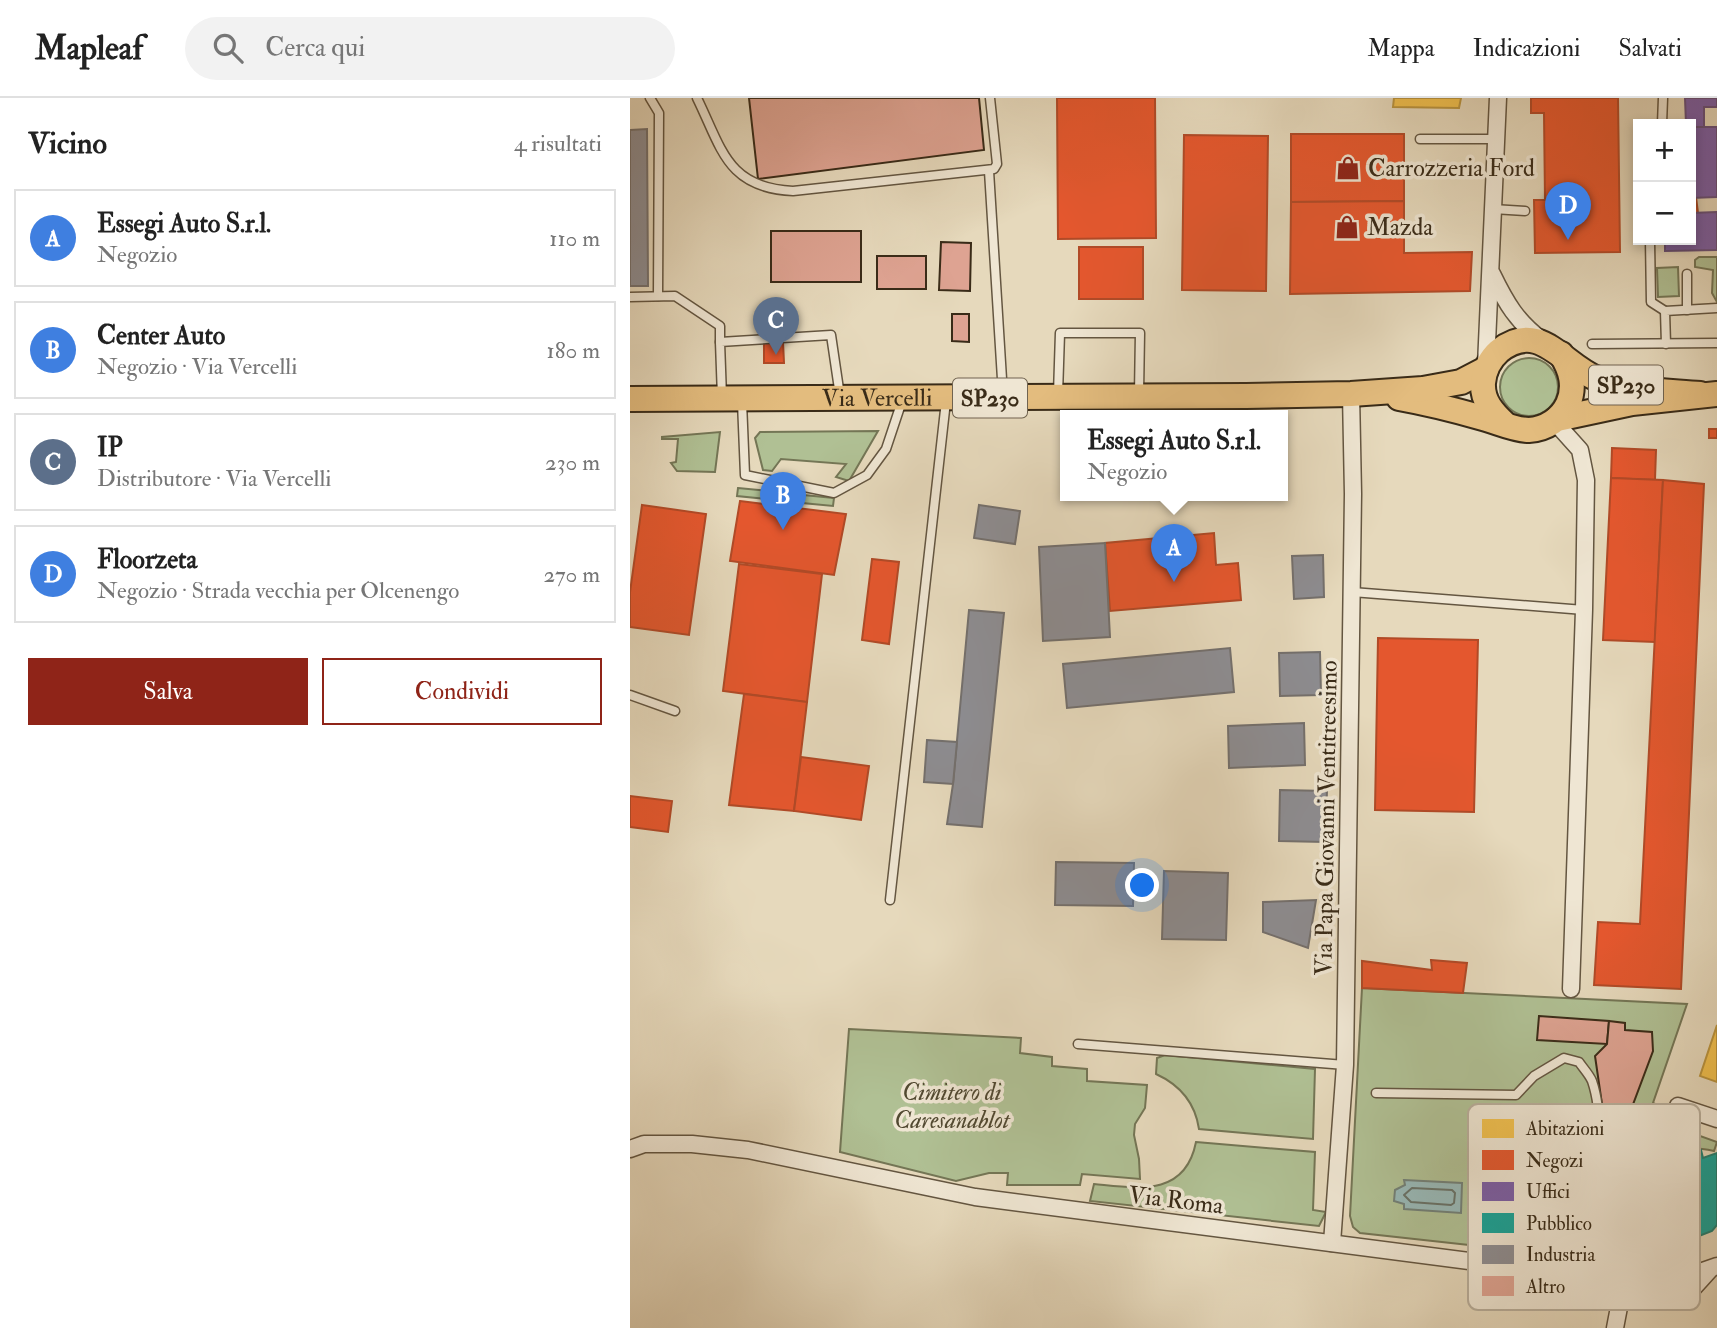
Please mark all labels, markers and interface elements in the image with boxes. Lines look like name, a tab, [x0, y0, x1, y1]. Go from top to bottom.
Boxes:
search box	[185, 17, 675, 80]
text: Mapleaf	[35, 28, 143, 69]
icon: search	[209, 29, 247, 67]
text: Cerca qui	[265, 32, 365, 64]
text: Mappa	[1368, 33, 1435, 64]
text: Indicazioni	[1473, 33, 1580, 64]
text: Salvati	[1618, 33, 1682, 64]
map controls	[1633, 119, 1696, 245]
button: +	[1633, 119, 1696, 182]
text: Vicino	[28, 125, 107, 162]
text: 4 risultati	[514, 129, 602, 158]
place label: Carrozzeria Ford	[1368, 153, 1535, 184]
shop icon: Carrozzeria Ford	[1334, 154, 1362, 182]
pin: D	[1545, 182, 1591, 240]
button: −	[1633, 182, 1696, 245]
text: Essegi Auto S.r.l.	[97, 208, 271, 240]
place label: Mazda	[1367, 212, 1434, 243]
shop icon: Mazda	[1333, 213, 1361, 241]
text: A	[46, 224, 60, 253]
text: 110 m	[549, 224, 600, 253]
text: Negozio	[97, 240, 177, 269]
pin: C	[753, 297, 799, 355]
text: Center Auto	[97, 320, 225, 352]
text: B	[45, 336, 61, 365]
text: 180 m	[547, 336, 600, 365]
text: Negozio · Via Vercelli	[97, 352, 297, 381]
road number: SP230	[1589, 366, 1663, 404]
road number: SP230	[953, 378, 1027, 418]
street label: Via Vercelli	[822, 383, 932, 414]
popup	[1060, 410, 1288, 501]
text: Essegi Auto S.r.l.	[1087, 425, 1261, 457]
text: IP	[97, 432, 123, 464]
text: C	[45, 448, 61, 477]
text: 230 m	[545, 448, 600, 477]
text: Negozio	[1087, 457, 1167, 486]
text: Distributore · Via Vercelli	[97, 464, 331, 493]
pin: B	[760, 472, 806, 530]
pin: A	[1151, 524, 1197, 582]
text: Floorzeta	[97, 544, 197, 576]
text: D	[44, 560, 62, 589]
text: 270 m	[543, 560, 600, 589]
text: Negozio · Strada vecchia per Olcenengo	[97, 576, 459, 605]
button: Salva	[28, 658, 308, 725]
button: Condividi	[322, 658, 602, 725]
street label: Via Papa Giovanni Ventitreesimo	[1308, 660, 1345, 976]
your location	[1125, 868, 1159, 902]
park label: Cimitero di Caresanablot	[894, 1077, 1011, 1136]
legend	[1468, 1104, 1700, 1310]
text: Abitazioni	[1525, 1117, 1604, 1141]
text: Negozi	[1526, 1149, 1583, 1173]
street label: Via Roma	[1127, 1179, 1226, 1222]
text: Uffici	[1526, 1180, 1570, 1204]
text: Pubblico	[1526, 1212, 1592, 1236]
text: Industria	[1526, 1243, 1595, 1267]
text: Altro	[1525, 1275, 1565, 1299]

